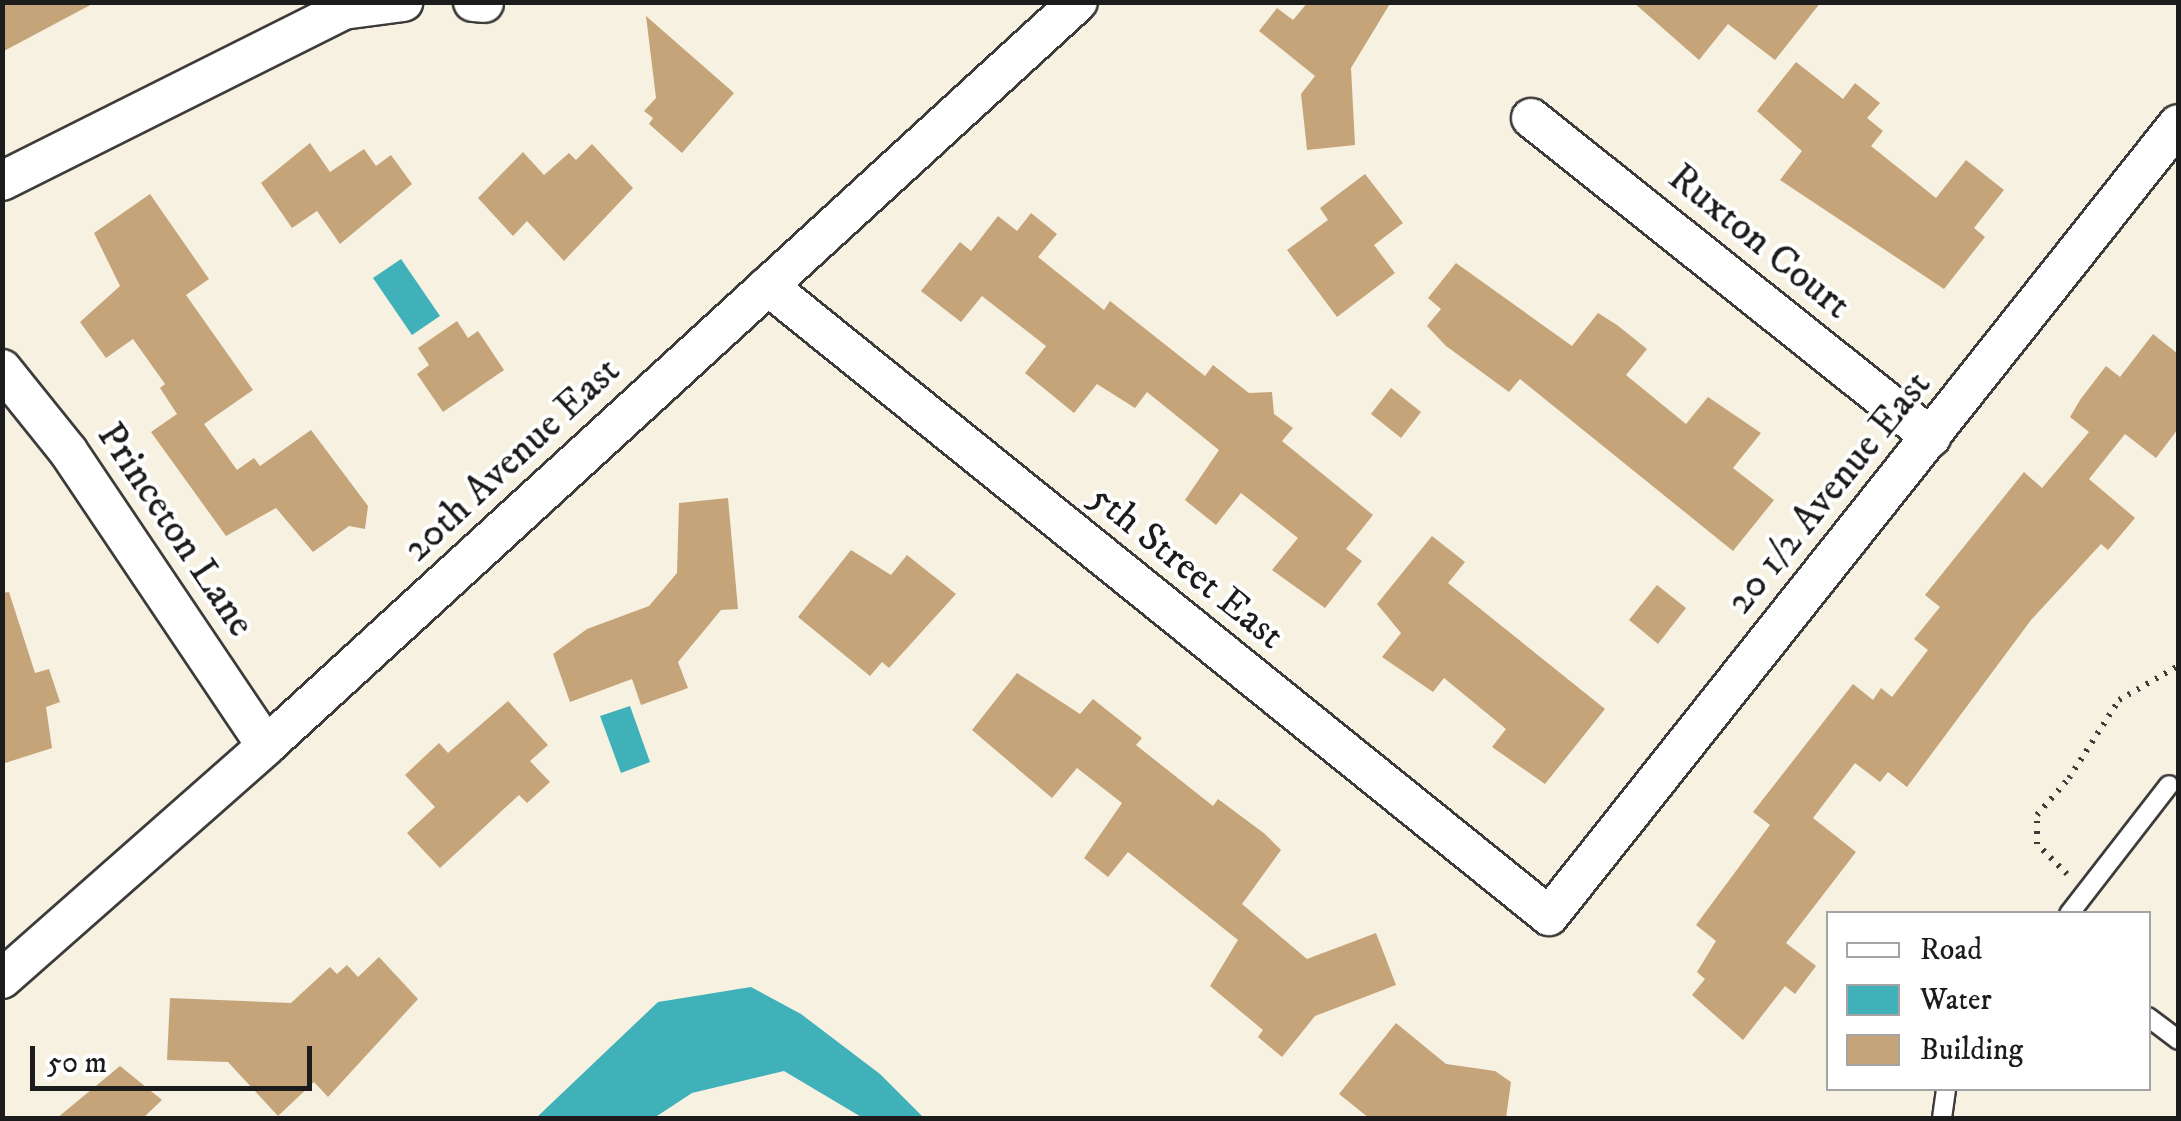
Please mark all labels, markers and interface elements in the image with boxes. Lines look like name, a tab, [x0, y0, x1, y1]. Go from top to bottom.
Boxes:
street label: Ruxton Court	[1658, 154, 1860, 330]
street label: 20th Avenue East	[394, 347, 630, 573]
street label: 20 1/2 Avenue East	[1716, 362, 1942, 624]
street label: Princeton Lane	[86, 414, 264, 646]
street label: 5th Street East	[1079, 474, 1293, 660]
legend	[1826, 911, 2151, 1091]
text: Road	[1920, 932, 1982, 969]
text: Water	[1920, 982, 1992, 1019]
scale bar	[35, 1026, 318, 1088]
text: Building	[1920, 1032, 2023, 1069]
text: 50 m	[47, 1045, 107, 1082]

